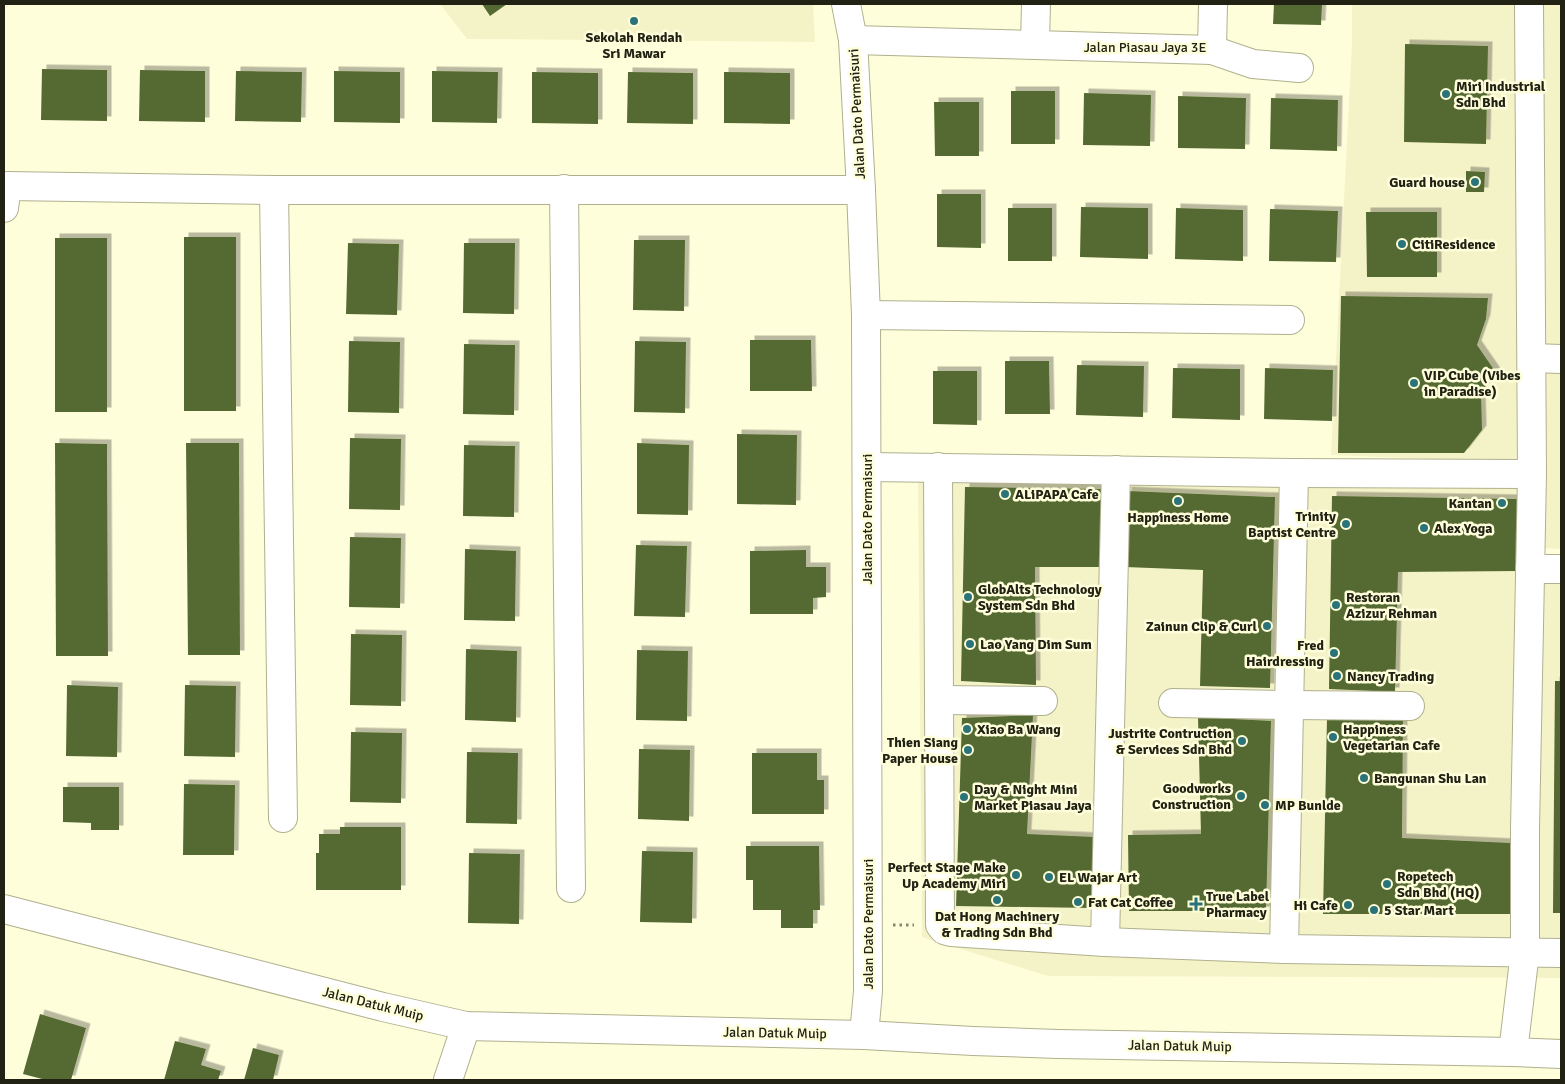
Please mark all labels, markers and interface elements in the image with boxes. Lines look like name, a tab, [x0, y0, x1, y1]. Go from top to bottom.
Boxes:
marker: Sekolah Rendah Sri Mawar	[628, 15, 640, 27]
place label: Sekolah Rendah Sri Mawar	[586, 29, 683, 62]
street label: Jalan Piasau Jaya 3E	[1084, 39, 1206, 56]
street label: Jalan Dato Permaisuri	[845, 48, 869, 180]
place label: Miri Industrial Sdn Bhd	[1456, 78, 1546, 111]
marker: Miri Industrial Sdn Bhd	[1440, 88, 1452, 100]
place label: Guard house	[1389, 174, 1465, 191]
marker: Guard house	[1469, 176, 1481, 188]
place label: CitiResidence	[1412, 236, 1496, 253]
marker: CitiResidence	[1396, 238, 1408, 250]
place label: VIP Cube (Vibes in Paradise)	[1424, 367, 1520, 400]
marker: VIP Cube (Vibes in Paradise)	[1408, 377, 1420, 389]
street label: Jalan Dato Permaisuri	[859, 454, 876, 584]
place label: ALiPAPA Cafe	[1015, 486, 1099, 503]
marker: ALiPAPA Cafe	[999, 488, 1011, 500]
marker: Happiness Home	[1172, 495, 1184, 507]
place label: Kantan	[1448, 495, 1492, 512]
marker: Kantan	[1496, 497, 1508, 509]
place label: Trinity Baptist Centre	[1248, 508, 1336, 541]
place label: Happiness Home	[1127, 509, 1229, 526]
marker: Trinity Baptist Centre	[1340, 518, 1352, 530]
place label: Alex Yoga	[1434, 520, 1492, 537]
marker: Alex Yoga	[1418, 522, 1430, 534]
place label: GlobAlts Technology System Sdn Bhd	[978, 581, 1102, 614]
place label: Restoran Azizur Rehman	[1346, 589, 1437, 622]
marker: GlobAlts Technology System Sdn Bhd	[962, 591, 974, 603]
marker: Restoran Azizur Rehman	[1330, 599, 1342, 611]
place label: Zainun Clip & Curl	[1146, 618, 1258, 635]
marker: Zainun Clip & Curl	[1261, 620, 1273, 632]
place label: Lao Yang Dim Sum	[980, 636, 1092, 653]
place label: Fred Hairdressing	[1246, 637, 1324, 670]
marker: Lao Yang Dim Sum	[964, 638, 976, 650]
marker: Fred Hairdressing	[1328, 647, 1340, 659]
place label: Nancy Trading	[1347, 668, 1435, 685]
marker: Nancy Trading	[1331, 670, 1343, 682]
place label: Xiao Ba Wang	[977, 721, 1061, 738]
place label: Happiness Vegetarian Cafe	[1343, 721, 1440, 754]
marker: Xiao Ba Wang	[961, 723, 973, 735]
place label: Justrite Contruction & Services Sdn Bhd	[1108, 725, 1232, 758]
marker: Happiness Vegetarian Cafe	[1327, 731, 1339, 743]
place label: Thien Siang Paper House	[882, 734, 958, 767]
marker: Justrite Contruction & Services Sdn Bhd	[1236, 735, 1248, 747]
marker: Thien Siang Paper House	[962, 744, 974, 756]
place label: Bangunan Shu Lan	[1374, 770, 1487, 787]
marker: Bangunan Shu Lan	[1358, 772, 1370, 784]
place label: Goodworks Construction	[1152, 780, 1231, 813]
place label: Day & Night Mini Market Piasau Jaya	[974, 781, 1092, 814]
marker: Goodworks Construction	[1235, 790, 1247, 802]
marker: Day & Night Mini Market Piasau Jaya	[958, 791, 970, 803]
place label: MP Bunlde	[1275, 797, 1341, 814]
marker: MP Bunlde	[1259, 799, 1271, 811]
street label: Jalan Dato Permaisuri	[860, 859, 877, 989]
place label: Perfect Stage Make Up Academy Miri	[888, 859, 1006, 892]
place label: Ropetech Sdn Bhd (HQ)	[1397, 868, 1479, 901]
marker: Perfect Stage Make Up Academy Miri	[1010, 869, 1022, 881]
place label: EL Wajar Art	[1059, 869, 1138, 886]
marker: EL Wajar Art	[1043, 871, 1055, 883]
marker: Ropetech Sdn Bhd (HQ)	[1381, 878, 1393, 890]
place label: True Label Pharmacy	[1206, 888, 1270, 921]
marker: Dat Hong Machinery & Trading Sdn Bhd	[991, 894, 1003, 906]
place label: Fat Cat Coffee	[1088, 894, 1173, 911]
marker: Fat Cat Coffee	[1072, 896, 1084, 908]
place label: Hi Cafe	[1294, 897, 1338, 914]
marker: True Label Pharmacy	[1190, 898, 1202, 910]
marker: Hi Cafe	[1342, 899, 1354, 911]
place label: 5 Star Mart	[1384, 902, 1454, 919]
marker: 5 Star Mart	[1368, 904, 1380, 916]
place label: Dat Hong Machinery & Trading Sdn Bhd	[935, 908, 1059, 941]
street label: Jalan Datuk Muip	[321, 983, 425, 1025]
street label: Jalan Datuk Muip	[723, 1024, 827, 1042]
street label: Jalan Datuk Muip	[1128, 1037, 1232, 1055]

